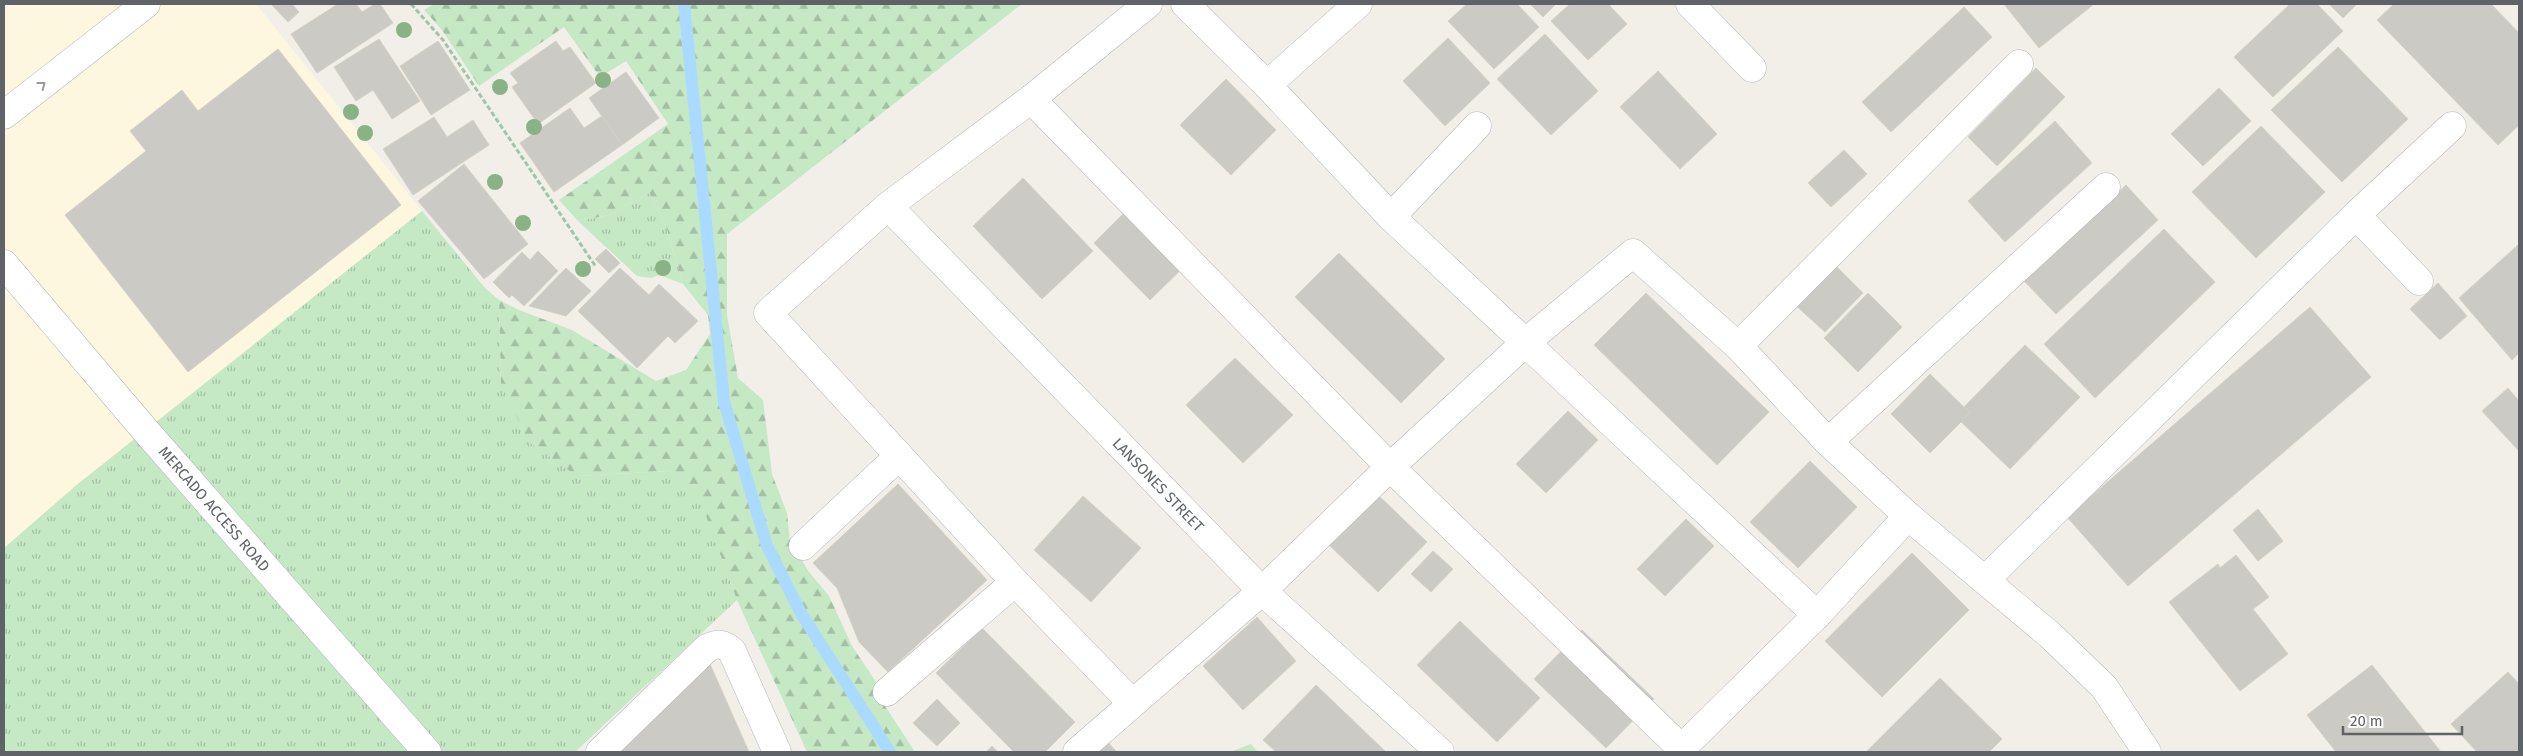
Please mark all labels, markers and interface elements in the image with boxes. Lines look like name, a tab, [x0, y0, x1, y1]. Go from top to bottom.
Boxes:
one-way arrow	[36, 82, 45, 90]
street label: LANSONES STREET	[1109, 434, 1208, 536]
street label: MERCADO ACCESS ROAD	[155, 443, 273, 575]
scale bar	[2343, 704, 2462, 736]
text: 20 m	[2350, 712, 2383, 730]

